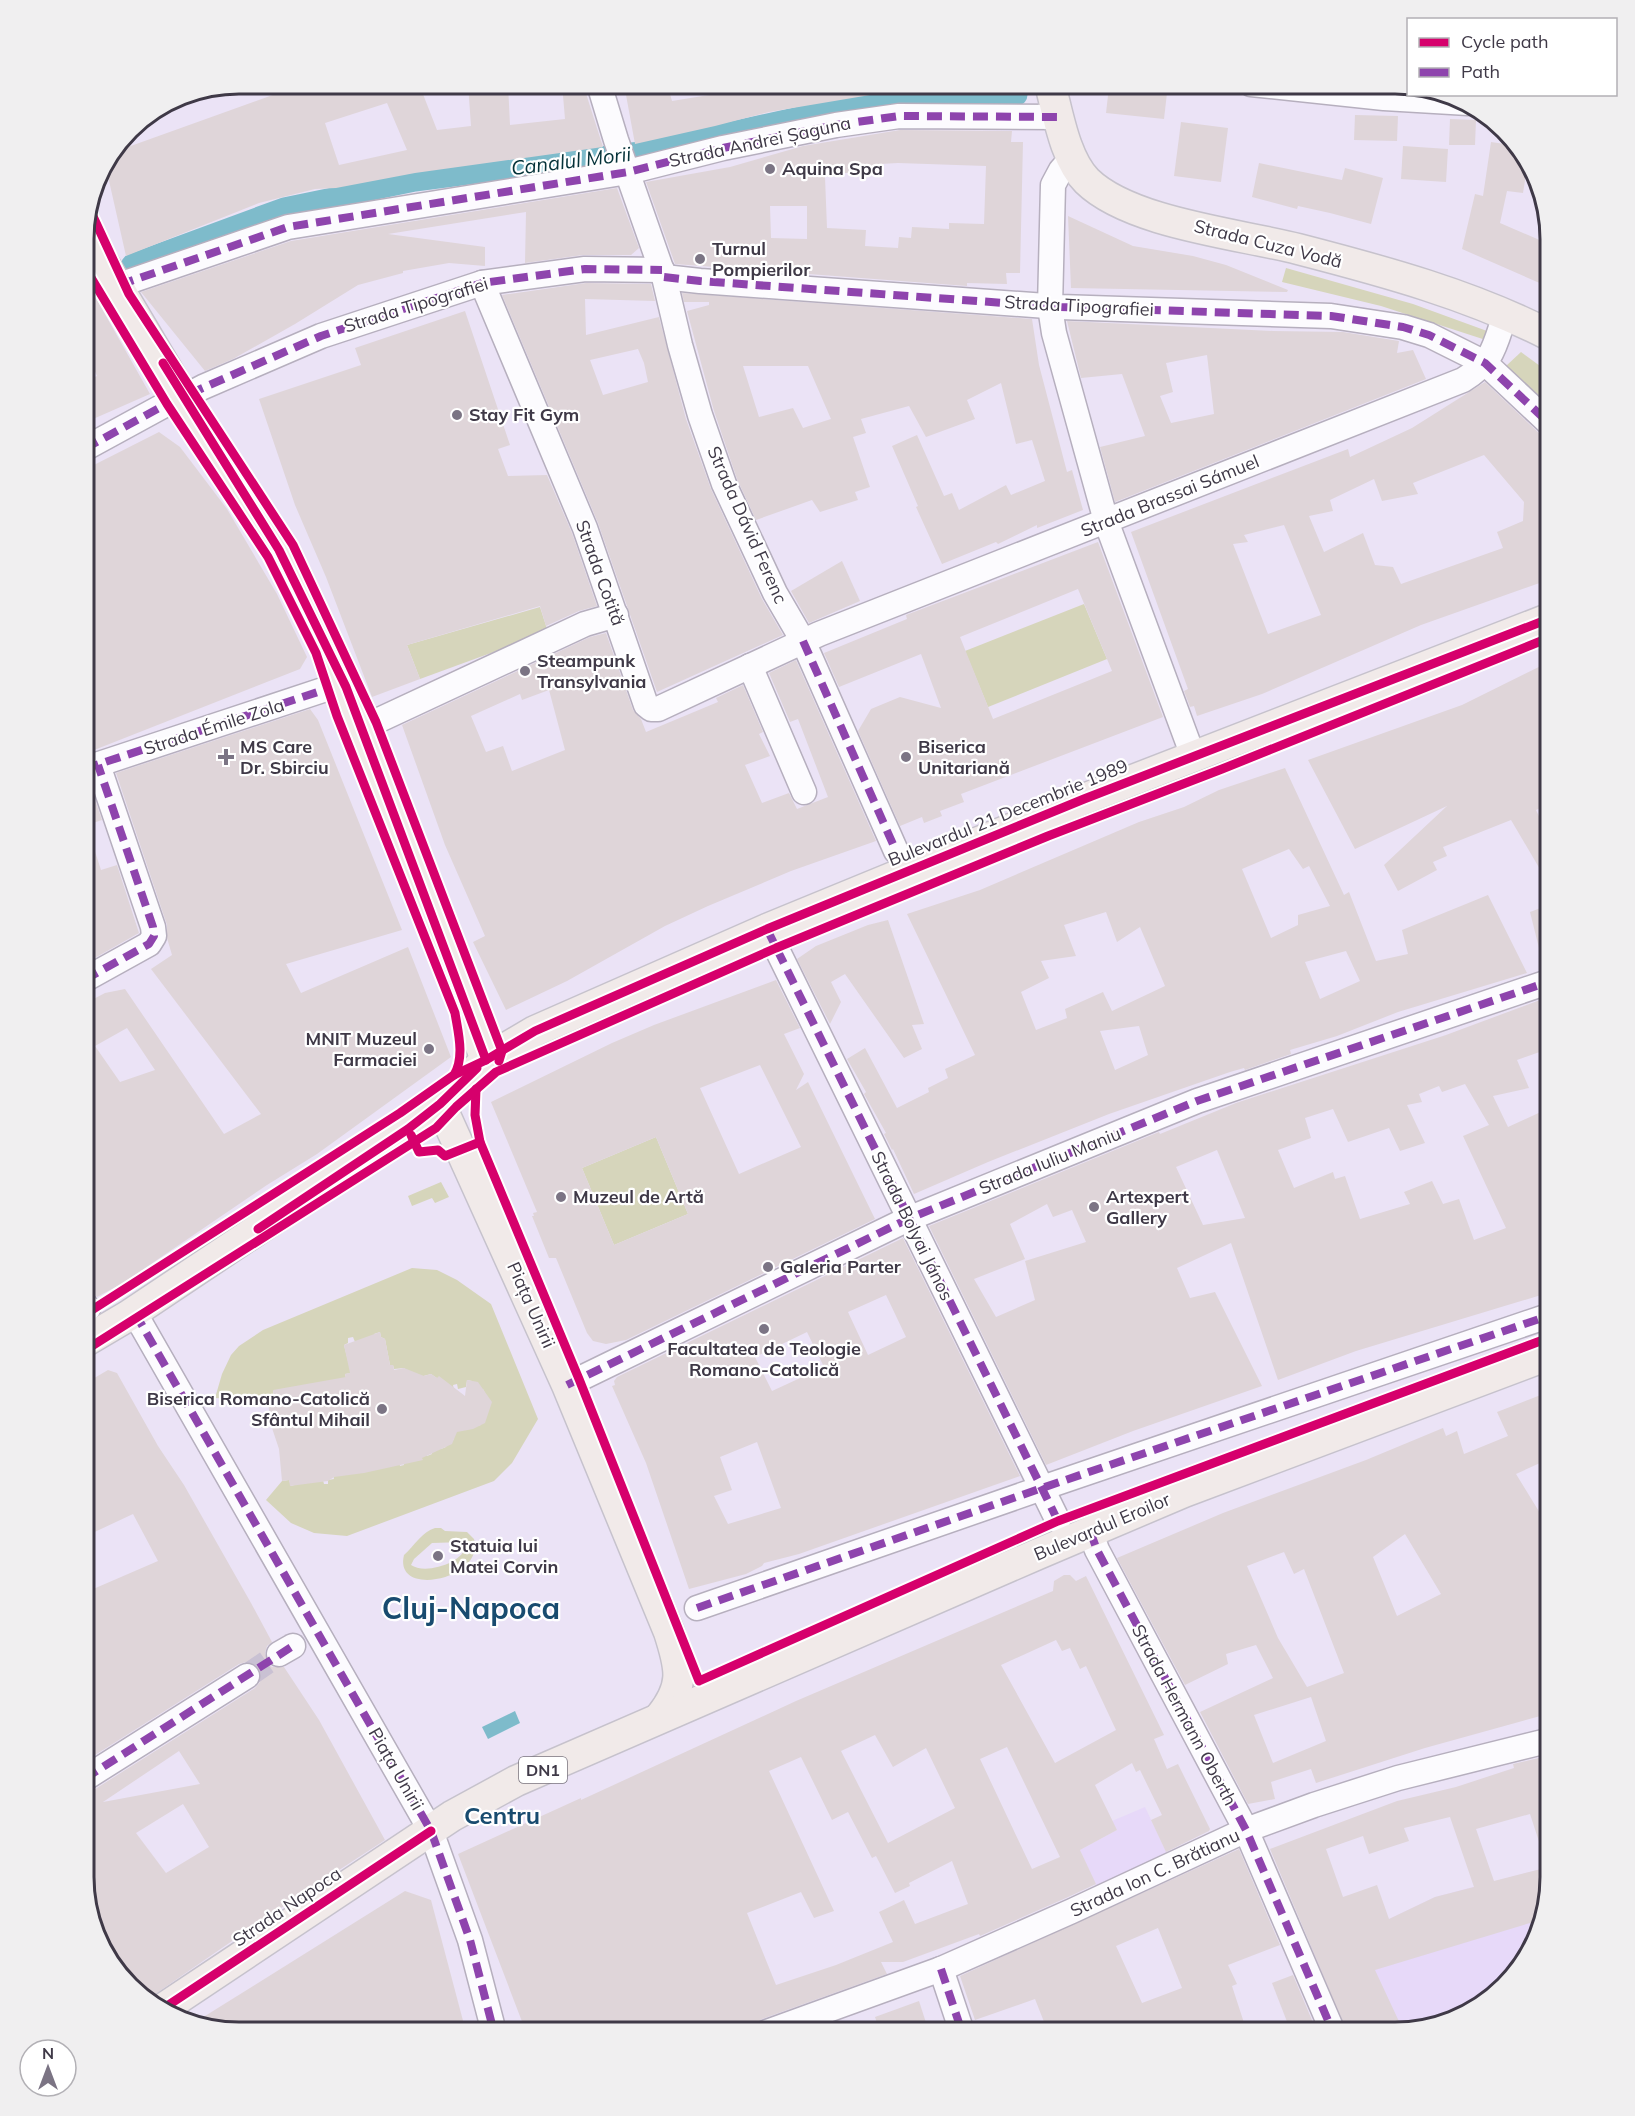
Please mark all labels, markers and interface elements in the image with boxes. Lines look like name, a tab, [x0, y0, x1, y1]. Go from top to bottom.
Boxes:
legend	[1407, 18, 1617, 96]
text: Cycle path	[1461, 30, 1548, 53]
text: Path	[1461, 60, 1500, 83]
street label: Strada Andrei Șaguna	[667, 111, 853, 172]
water label: Canalul Morii	[510, 141, 633, 180]
place label: Aquina Spa	[782, 157, 883, 180]
marker: Aquina Spa	[763, 162, 777, 176]
street label: Strada Cuza Vodă	[1192, 214, 1344, 273]
place label: Turnul Pompierilor	[712, 237, 811, 281]
marker: Turnul Pompierilor	[693, 252, 707, 266]
street label: Strada Tipografiei	[341, 272, 491, 337]
street label: Strada Tipografiei	[1004, 290, 1154, 321]
place label: Stay Fit Gym	[469, 403, 579, 426]
marker: Stay Fit Gym	[450, 408, 464, 422]
street label: Strada Dávid Ferenc	[702, 443, 793, 607]
street label: Strada Brassai Sámuel	[1077, 449, 1262, 542]
street label: Strada Cotită	[571, 517, 630, 629]
place label: Steampunk Transylvania	[537, 649, 647, 693]
marker: Steampunk Transylvania	[518, 664, 532, 678]
street label: Strada Émile Zola	[141, 693, 287, 760]
place label: MS Care Dr. Sbirciu	[240, 735, 329, 779]
place label: Biserica Unitariană	[918, 735, 1010, 779]
marker: MS Care Dr. Sbirciu	[217, 748, 235, 766]
marker: Biserica Unitariană	[899, 750, 913, 764]
street label: Bulevardul 21 Decembrie 1989	[885, 754, 1131, 871]
place label: MNIT Muzeul Farmaciei	[306, 1027, 417, 1071]
marker: MNIT Muzeul Farmaciei	[422, 1042, 436, 1056]
street label: Strada Iuliu Maniu	[975, 1122, 1124, 1200]
street label: Strada Bolyai János	[866, 1147, 959, 1304]
place label: Muzeul de Artă	[573, 1185, 704, 1208]
place label: Artexpert Gallery	[1106, 1185, 1189, 1229]
marker: Muzeul de Artă	[554, 1190, 568, 1204]
marker: Artexpert Gallery	[1087, 1200, 1101, 1214]
place label: Galeria Parter	[780, 1255, 902, 1278]
street label: Piața Unirii	[502, 1258, 561, 1351]
marker: Galeria Parter	[761, 1260, 775, 1274]
marker: Facultatea de Teologie Romano-Catolică	[757, 1322, 771, 1336]
place label: Facultatea de Teologie Romano-Catolică	[667, 1337, 861, 1381]
place label: Biserica Romano-Catolică Sfântul Mihail	[147, 1387, 370, 1431]
marker: Biserica Romano-Catolică Sfântul Mihail	[375, 1402, 389, 1416]
street label: Bulevardul Eroilor	[1030, 1487, 1174, 1566]
place label: Statuia lui Matei Corvin	[450, 1534, 558, 1578]
marker: Statuia lui Matei Corvin	[431, 1549, 445, 1563]
district label: Cluj-Napoca	[382, 1589, 560, 1627]
street label: Strada Hermann Oberth	[1127, 1620, 1242, 1809]
street label: Piața Unirii	[364, 1723, 429, 1814]
road number: DN1	[519, 1757, 567, 1783]
district label: Centru	[464, 1800, 540, 1830]
street label: Strada Ion C. Brătianu	[1066, 1823, 1243, 1922]
street label: Strada Napoca	[228, 1862, 345, 1951]
north arrow	[18, 2038, 78, 2098]
text: N	[42, 2043, 54, 2063]

